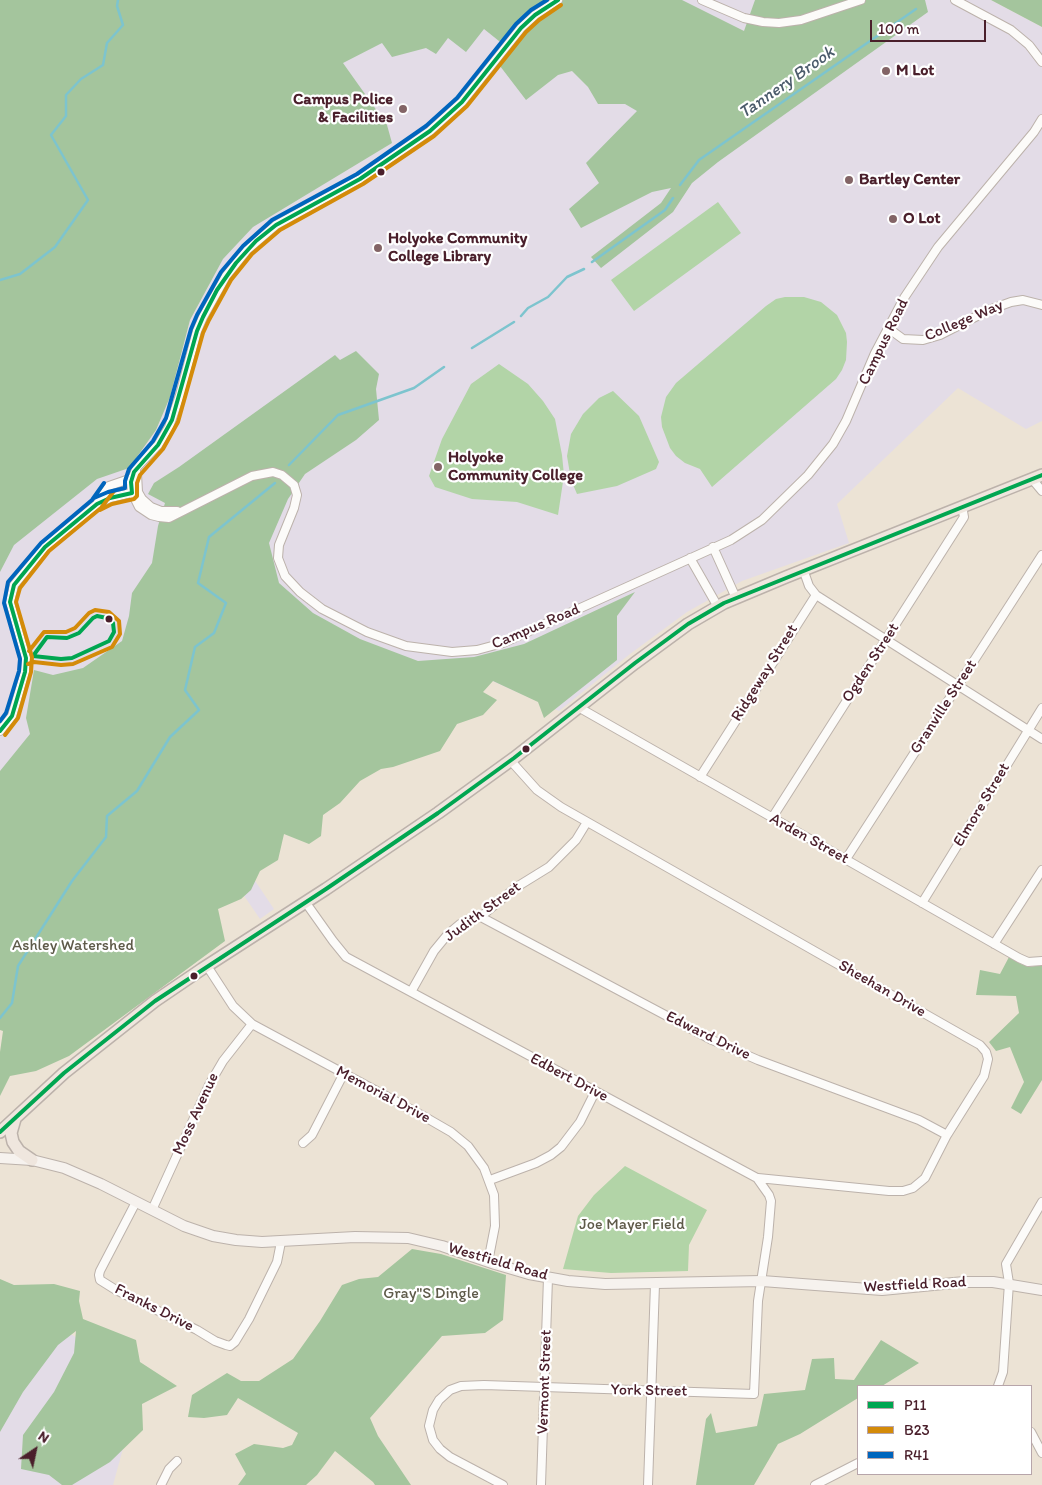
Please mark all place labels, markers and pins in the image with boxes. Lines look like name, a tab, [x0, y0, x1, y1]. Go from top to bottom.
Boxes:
place label: M Lot	[896, 61, 934, 81]
marker: M Lot	[880, 65, 892, 77]
place label: Campus Police & Facilities	[293, 90, 393, 128]
marker: Campus Police & Facilities	[397, 103, 409, 115]
unlabelled marker	[376, 167, 386, 177]
place label: Bartley Center	[859, 170, 960, 190]
marker: Bartley Center	[843, 174, 855, 186]
place label: O Lot	[903, 209, 940, 229]
marker: O Lot	[887, 213, 899, 225]
place label: Holyoke Community College Library	[388, 229, 527, 267]
marker: Holyoke Community College Library	[372, 242, 384, 254]
place label: Holyoke Community College	[448, 448, 583, 486]
marker: Holyoke Community College	[432, 461, 444, 473]
unlabelled marker	[104, 614, 114, 624]
unlabelled marker	[521, 744, 531, 754]
unlabelled marker	[189, 971, 199, 981]

